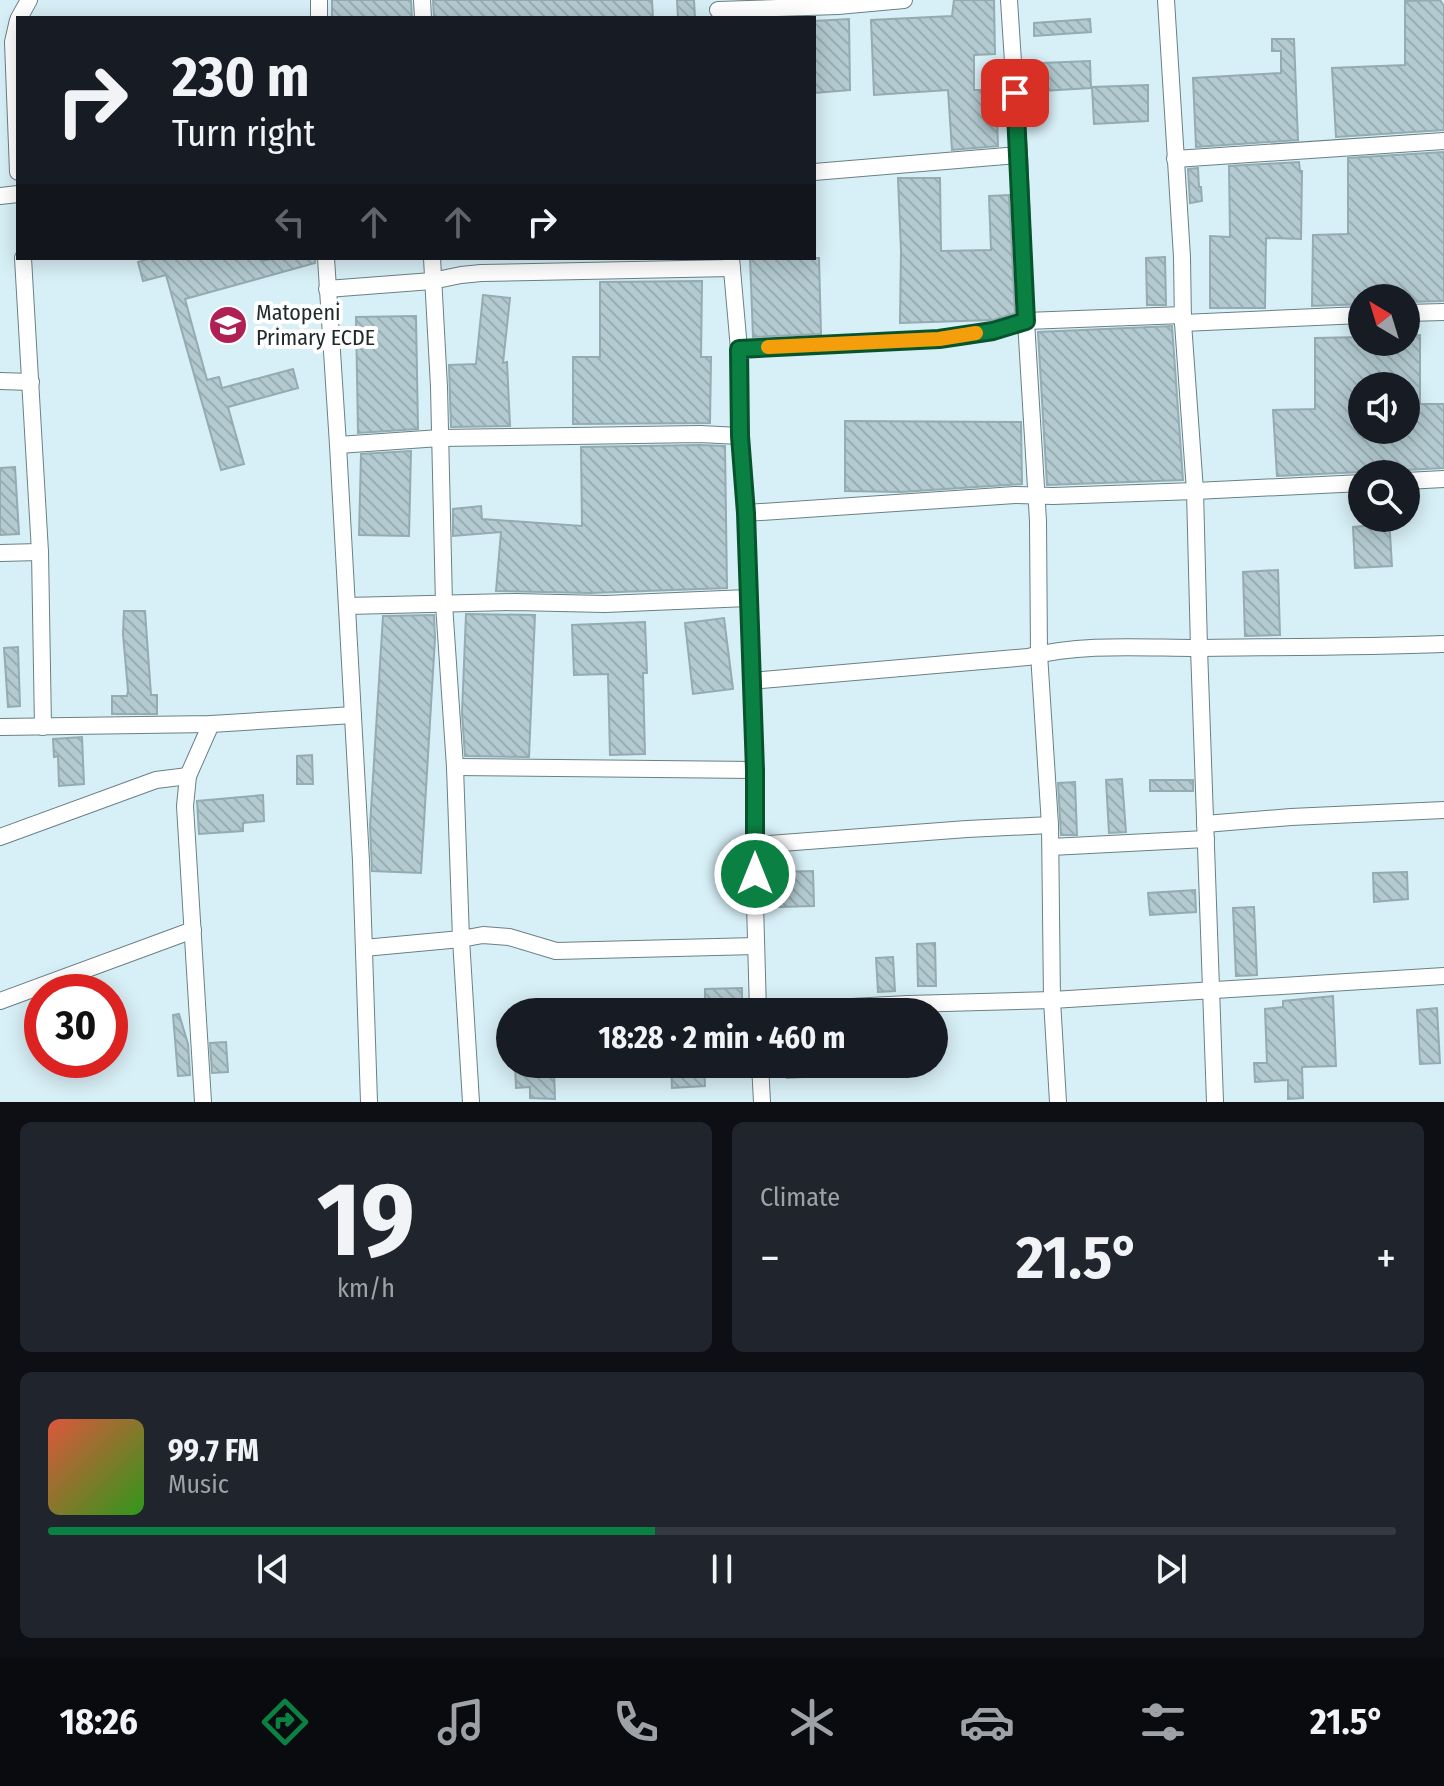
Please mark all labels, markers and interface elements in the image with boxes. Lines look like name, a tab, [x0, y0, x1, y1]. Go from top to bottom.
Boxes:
text: 230 m	[172, 44, 309, 111]
icon: right	[40, 48, 144, 152]
pin	[981, 59, 1049, 127]
icon: arrive	[993, 71, 1037, 115]
text: Turn right	[172, 112, 315, 156]
icon: left	[268, 200, 312, 244]
icon: ahead	[352, 200, 396, 244]
icon: ahead	[436, 200, 480, 244]
icon: right	[520, 200, 564, 244]
north arrow	[1348, 284, 1420, 356]
map controls	[1348, 284, 1420, 532]
place label: Matopeni Primary ECDE	[256, 299, 375, 351]
school or university icon: Matopeni Primary ECDE	[207, 304, 249, 346]
button: sound	[1348, 372, 1420, 444]
button: search	[1348, 460, 1420, 532]
position arrow	[713, 832, 797, 916]
speed limit sign: 30	[24, 974, 128, 1078]
text: 18:28 · 2 min · 460 m	[599, 1020, 845, 1056]
text: 19	[317, 1158, 415, 1283]
text: Climate	[760, 1182, 840, 1213]
text: 21.5°	[1016, 1222, 1140, 1294]
text: −	[760, 1232, 780, 1285]
text: +	[1376, 1232, 1396, 1285]
text: km/h	[337, 1273, 395, 1304]
text: 99.7 FM	[168, 1433, 259, 1469]
text: Music	[168, 1469, 229, 1500]
icon: previous	[251, 1547, 295, 1591]
icon: pause	[700, 1547, 744, 1591]
icon: next	[1149, 1547, 1193, 1591]
icon: directions	[257, 1694, 313, 1750]
icon: music	[433, 1694, 489, 1750]
icon: phone	[608, 1694, 664, 1750]
icon: climate	[784, 1694, 840, 1750]
icon: car	[959, 1694, 1015, 1750]
icon: filters	[1135, 1694, 1191, 1750]
text: 18:26	[60, 1700, 138, 1744]
text: 21.5°	[1310, 1700, 1384, 1744]

